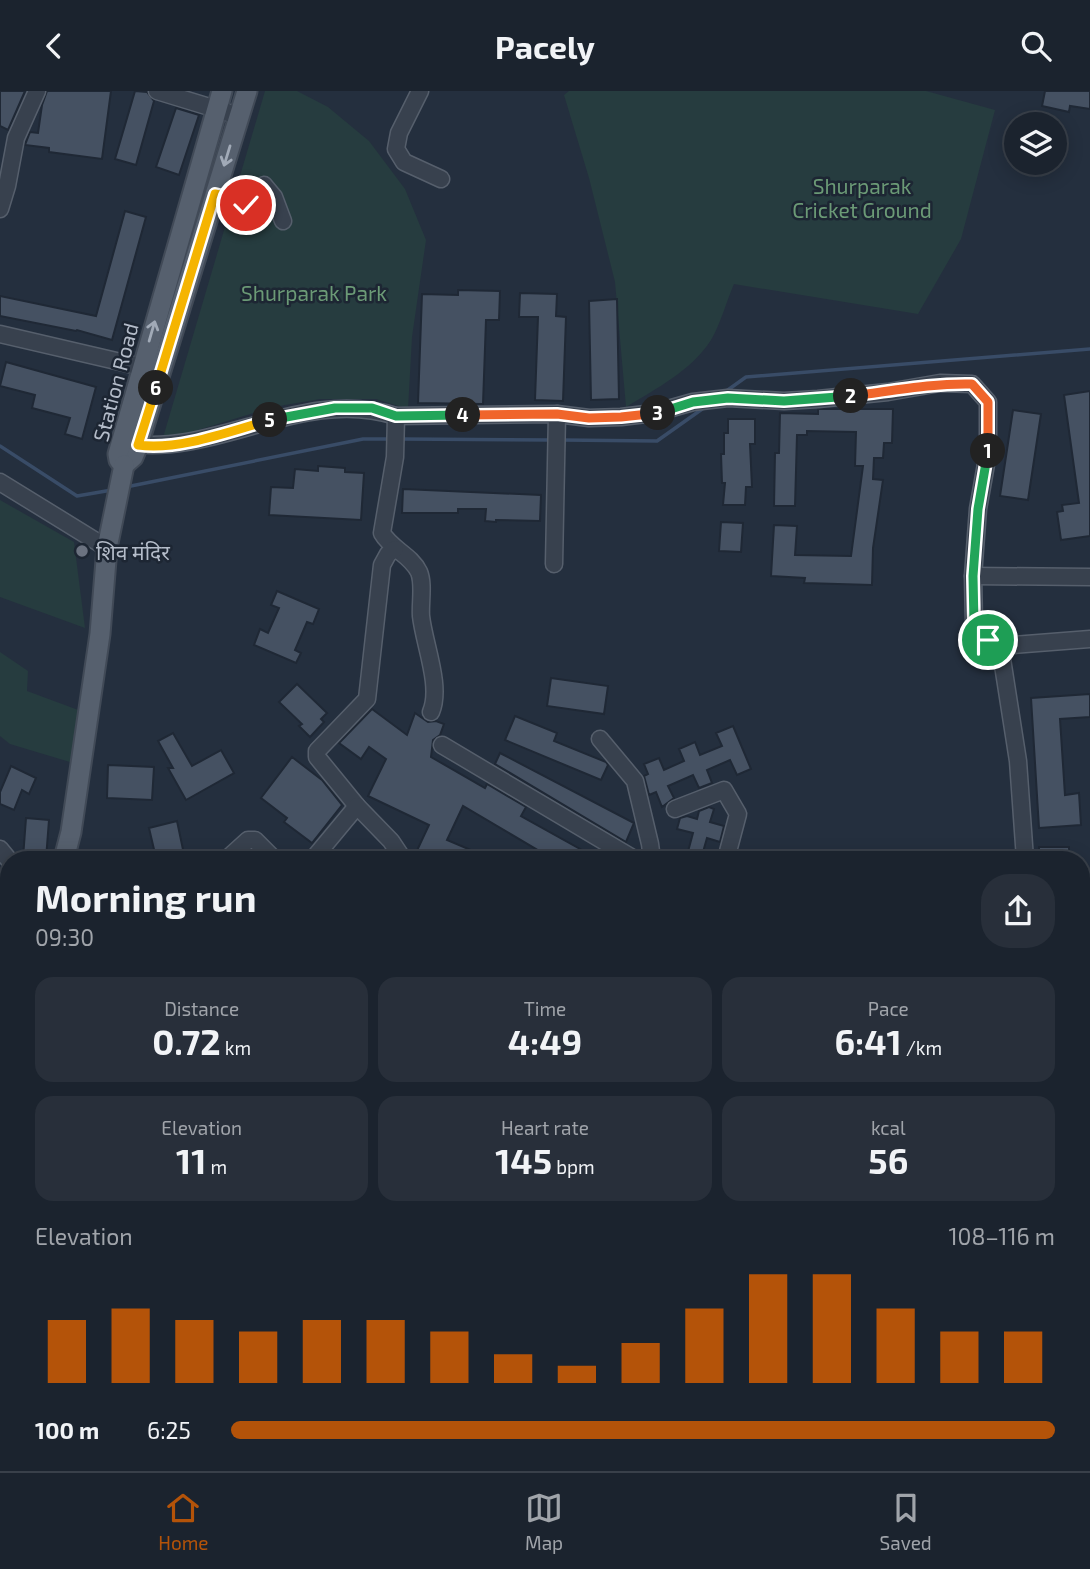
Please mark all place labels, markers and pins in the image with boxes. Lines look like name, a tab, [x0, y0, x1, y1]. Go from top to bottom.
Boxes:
pin	[216, 175, 276, 235]
pin: 6	[138, 371, 174, 405]
pin: 2	[834, 379, 868, 413]
pin: 3	[640, 395, 676, 431]
pin: 4	[446, 397, 480, 433]
pin: 5	[252, 403, 288, 437]
pin: 1	[970, 433, 1006, 469]
place label: शिव मंदिर	[96, 539, 170, 564]
marker: शिव मंदिर	[74, 543, 90, 559]
pin	[958, 610, 1018, 670]

